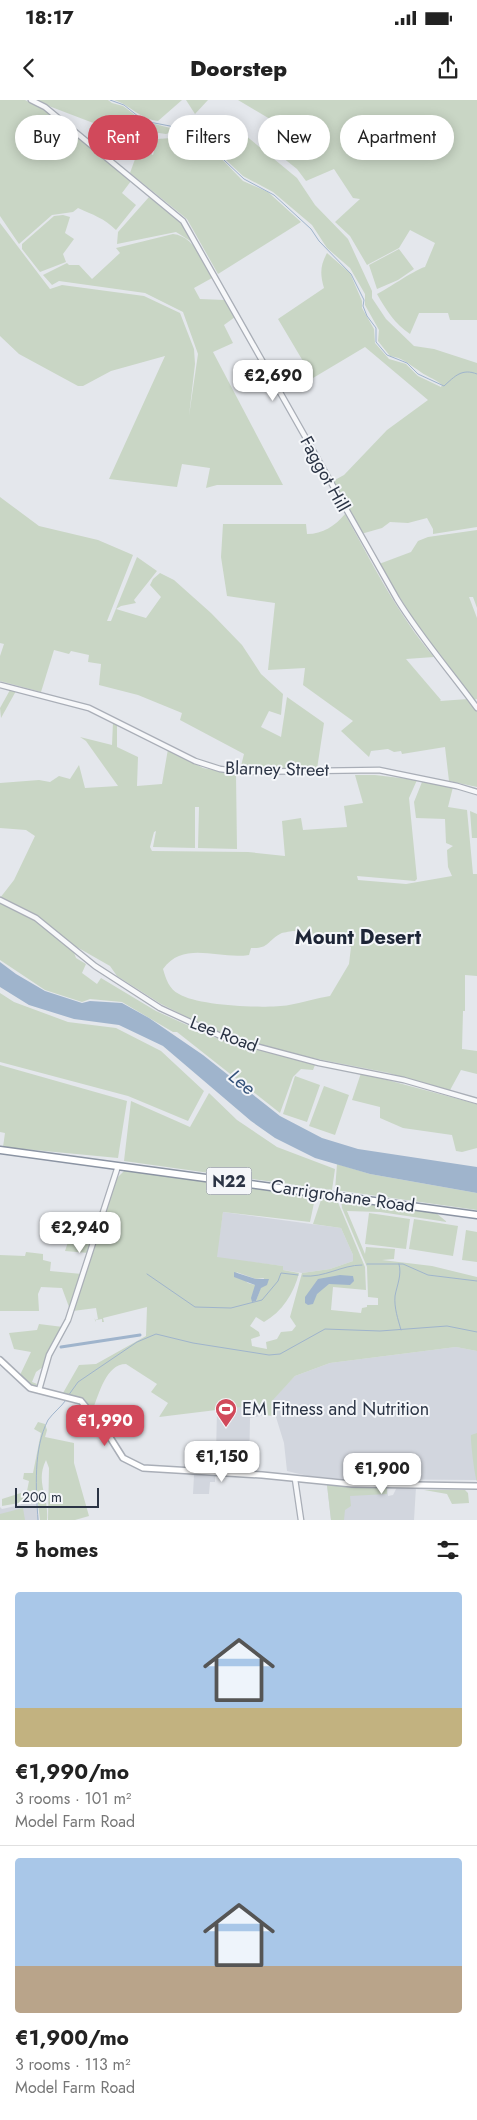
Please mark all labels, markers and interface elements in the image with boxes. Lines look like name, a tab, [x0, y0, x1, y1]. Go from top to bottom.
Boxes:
text: 18:17	[25, 4, 74, 31]
text: Doorstep	[190, 52, 287, 84]
icon: back	[15, 54, 43, 82]
icon: share	[434, 54, 462, 82]
chip: Buy	[15, 115, 78, 160]
chip: Rent	[88, 115, 158, 160]
chip: Filters	[168, 115, 248, 160]
chip: New	[258, 115, 330, 160]
chip: Apartment	[340, 115, 454, 160]
pin: €2,690	[232, 360, 314, 402]
text: €2,690	[244, 364, 302, 387]
street label: Faggot Hill	[294, 431, 356, 517]
street label: Blarney Street	[225, 755, 330, 783]
district label: Mount Desert	[295, 923, 422, 952]
street label: Lee Road	[186, 1009, 262, 1059]
water label: Lee	[223, 1063, 261, 1101]
road number: N22	[206, 1168, 252, 1194]
street label: Carrigrohane Road	[269, 1173, 417, 1219]
pin: €2,940	[39, 1212, 121, 1254]
text: €2,940	[51, 1216, 109, 1239]
place label: EM Fitness and Nutrition	[242, 1396, 429, 1422]
sports icon: EM Fitness and Nutrition	[214, 1397, 238, 1428]
pin: €1,990	[64, 1404, 146, 1447]
text: €1,990	[77, 1409, 133, 1432]
pin: €1,150	[181, 1440, 263, 1483]
text: €1,150	[196, 1445, 248, 1468]
pin: €1,900	[341, 1452, 423, 1495]
text: €1,900	[354, 1457, 410, 1480]
scale bar	[15, 1485, 99, 1508]
text: 200 m	[22, 1487, 62, 1507]
text: 5 homes	[15, 1535, 98, 1565]
icon: filters	[434, 1536, 462, 1564]
icon: home	[194, 1625, 284, 1715]
text: €1,990/mo	[15, 1757, 129, 1787]
text: 3 rooms · 101 m²	[15, 1787, 131, 1810]
text: Model Farm Road	[15, 1810, 135, 1833]
icon: home	[194, 1890, 284, 1980]
text: €1,900/mo	[15, 2023, 129, 2053]
text: 3 rooms · 113 m²	[15, 2053, 131, 2076]
text: Model Farm Road	[15, 2076, 135, 2099]

